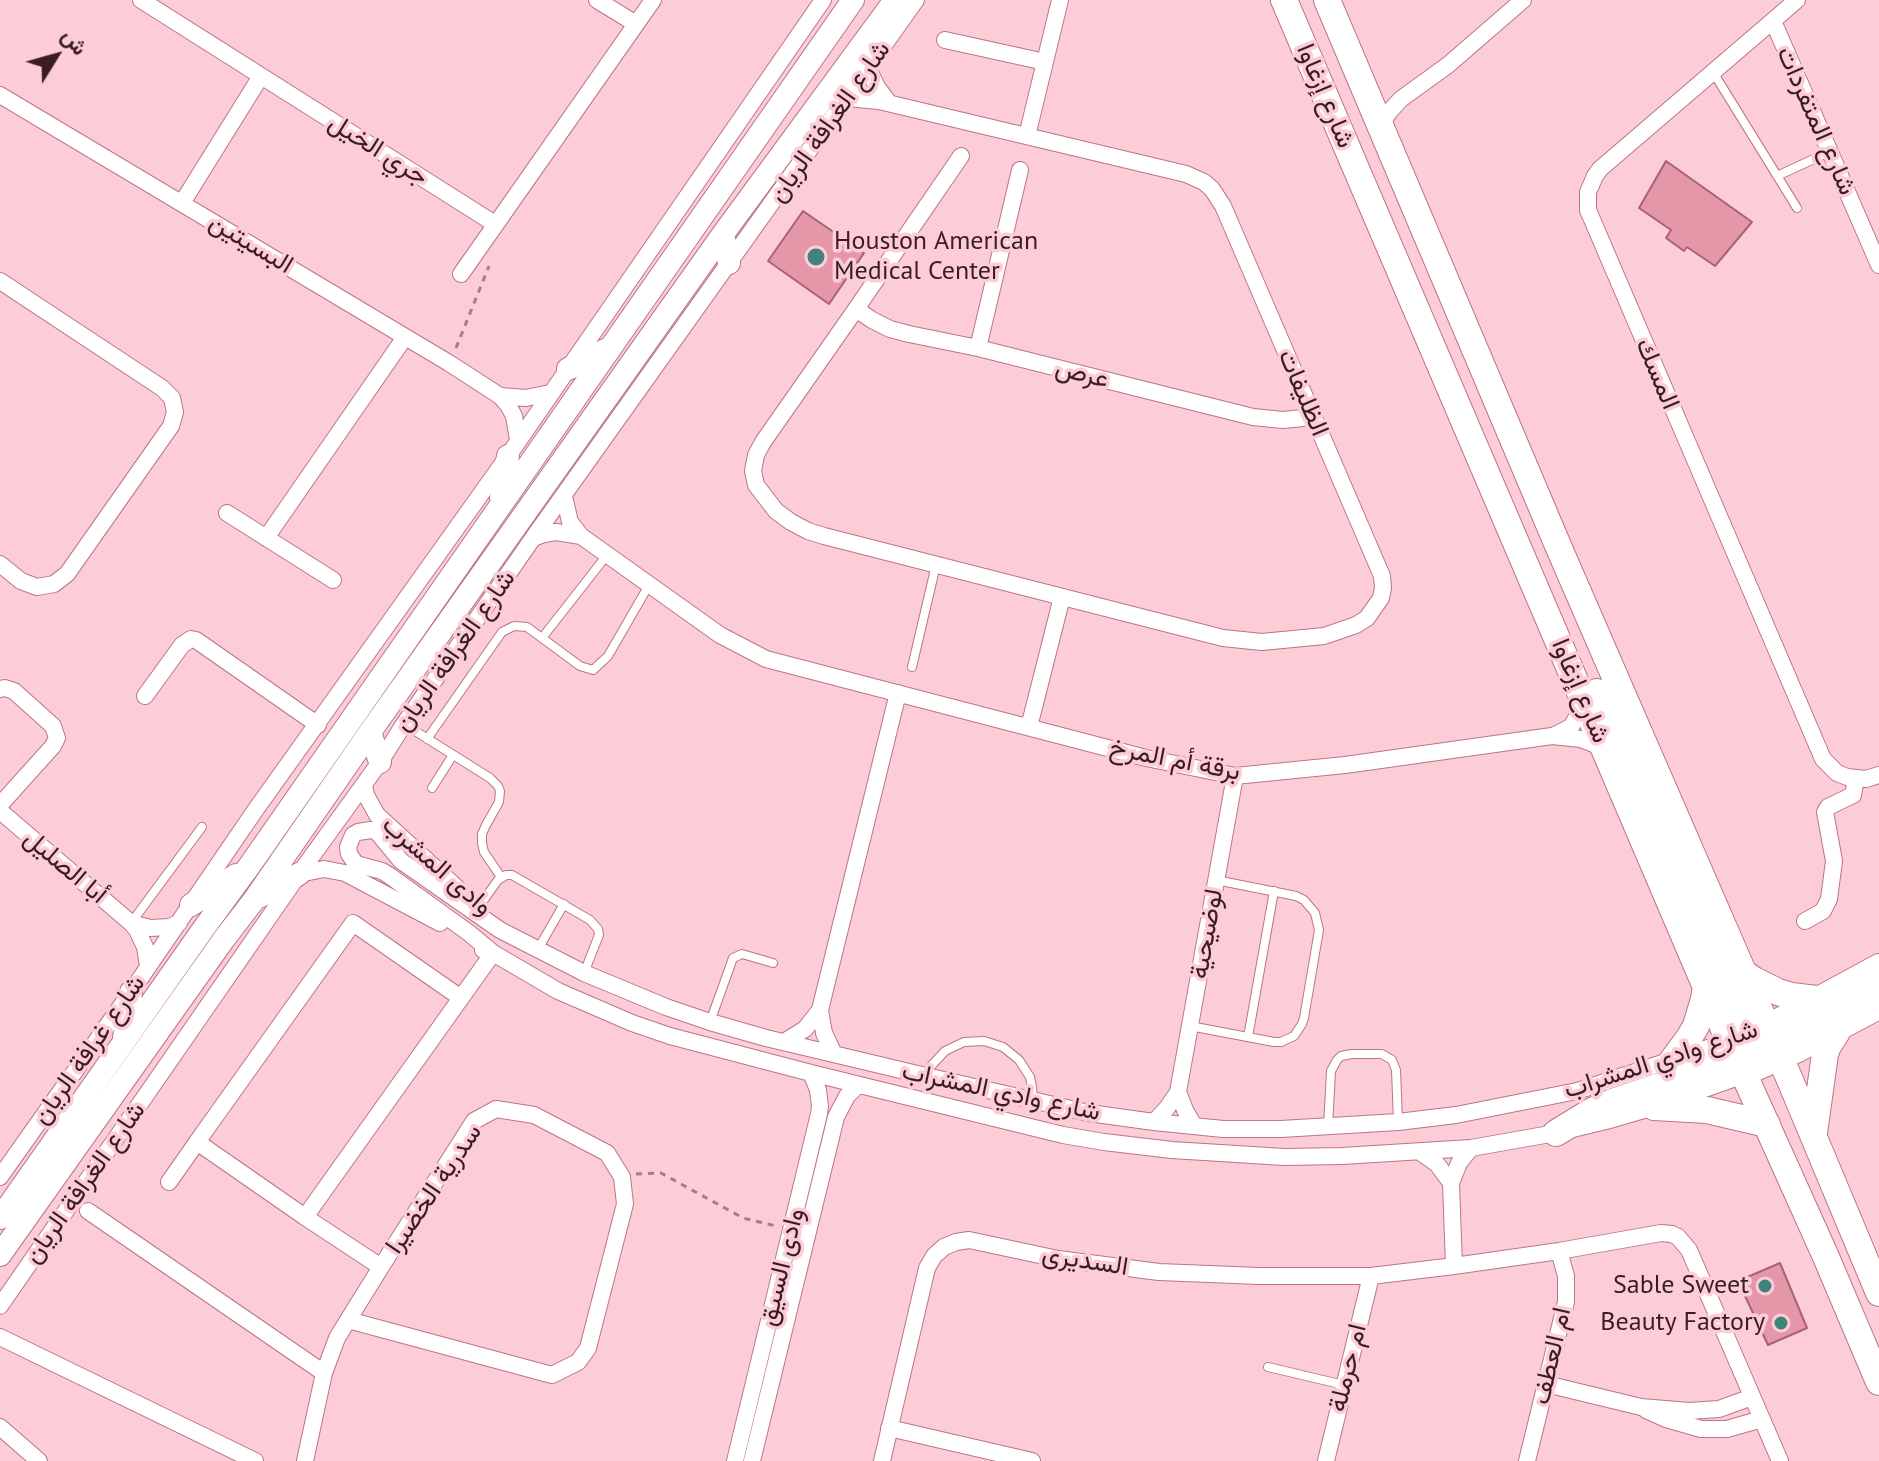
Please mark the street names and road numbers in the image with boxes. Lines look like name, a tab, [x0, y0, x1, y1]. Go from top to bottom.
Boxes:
street label: شارع الغرافة الريان	[763, 35, 897, 209]
street label: شارع إزغاوا	[1289, 39, 1361, 153]
street label: شارع المتفردات	[1769, 42, 1863, 200]
street label: جري الخيل	[322, 107, 434, 193]
street label: البسيتين	[203, 207, 299, 281]
street label: المسك	[1628, 334, 1686, 414]
street label: الظليفات	[1271, 345, 1335, 441]
street label: عرص	[1052, 352, 1112, 396]
street label: شارع الغرافة الريان	[388, 564, 522, 738]
street label: شارع إزغاوا	[1544, 634, 1616, 748]
street label: برقة أم المرخ	[1107, 732, 1243, 788]
street label: وادى المشرب	[375, 809, 499, 923]
street label: أبا الصليل	[17, 823, 113, 911]
street label: لوضيحية	[1184, 887, 1230, 981]
street label: شارع غرافة الريان	[26, 969, 152, 1131]
street label: شارع وادي المشراب	[1560, 1014, 1762, 1106]
street label: شارع وادي المشراب	[899, 1056, 1103, 1128]
street label: شارع الغرافة الريان	[18, 1096, 152, 1270]
street label: سدرية الخضيرا	[379, 1118, 489, 1260]
street label: وادى السيق	[752, 1205, 812, 1329]
street label: السديرى	[1040, 1239, 1130, 1283]
street label: ام العطف	[1526, 1304, 1578, 1408]
street label: ام حرملة	[1322, 1321, 1374, 1415]

